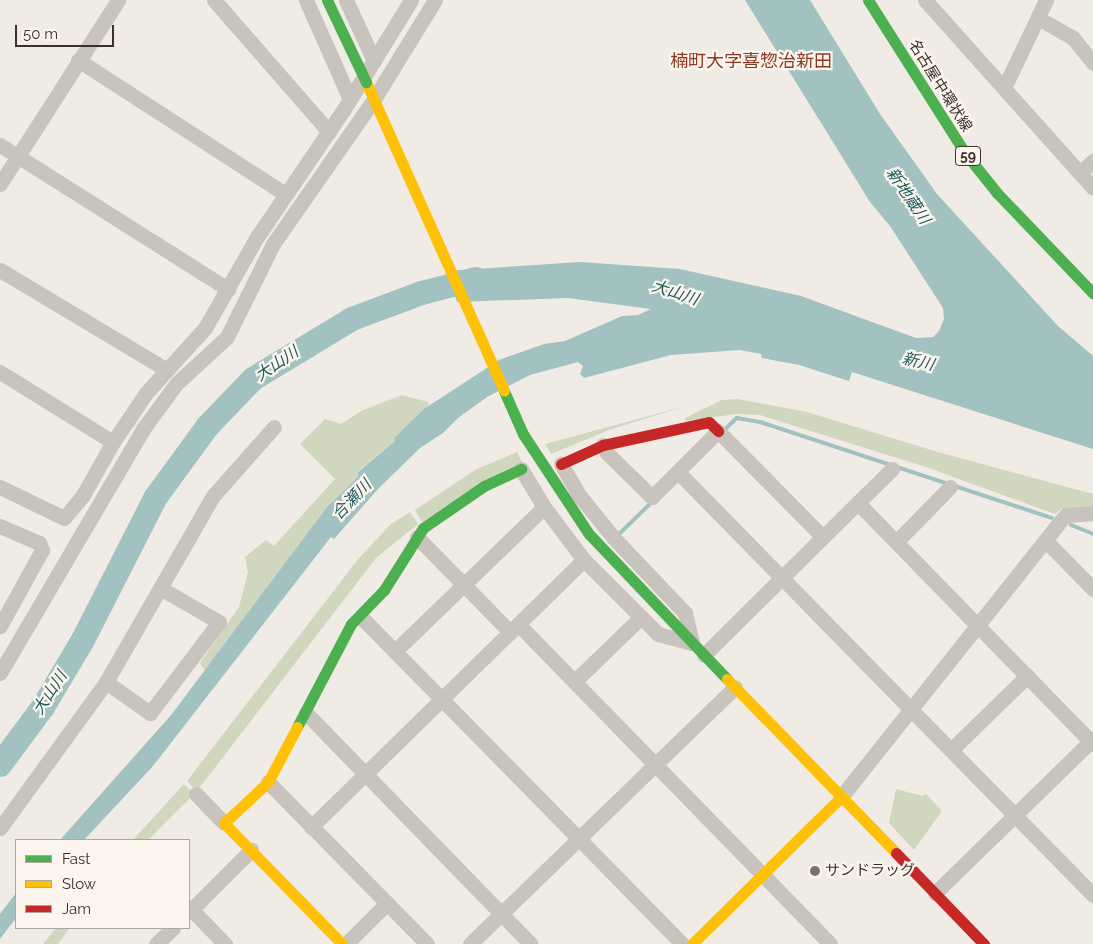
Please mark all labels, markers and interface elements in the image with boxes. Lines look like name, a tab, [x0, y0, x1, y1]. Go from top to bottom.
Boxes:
scale bar	[18, 15, 116, 47]
text: 50 m	[23, 25, 58, 43]
street label: 名古屋中環状線	[905, 37, 975, 135]
district label: 楠町大字喜惣治新田	[670, 50, 832, 72]
road number: 59	[954, 144, 982, 168]
water label: 新地蔵川	[882, 164, 934, 228]
water label: 大山川	[649, 276, 701, 310]
water label: 大山川	[252, 343, 302, 385]
water label: 新川	[900, 349, 936, 375]
water label: 合瀬川	[328, 476, 376, 524]
water label: 大山川	[29, 668, 71, 718]
legend	[15, 839, 190, 929]
text: Fast	[62, 850, 90, 868]
place label: サンドラッグ	[825, 862, 915, 880]
marker: サンドラッグ	[809, 865, 821, 877]
text: Slow	[62, 875, 96, 893]
text: Jam	[62, 900, 91, 918]

